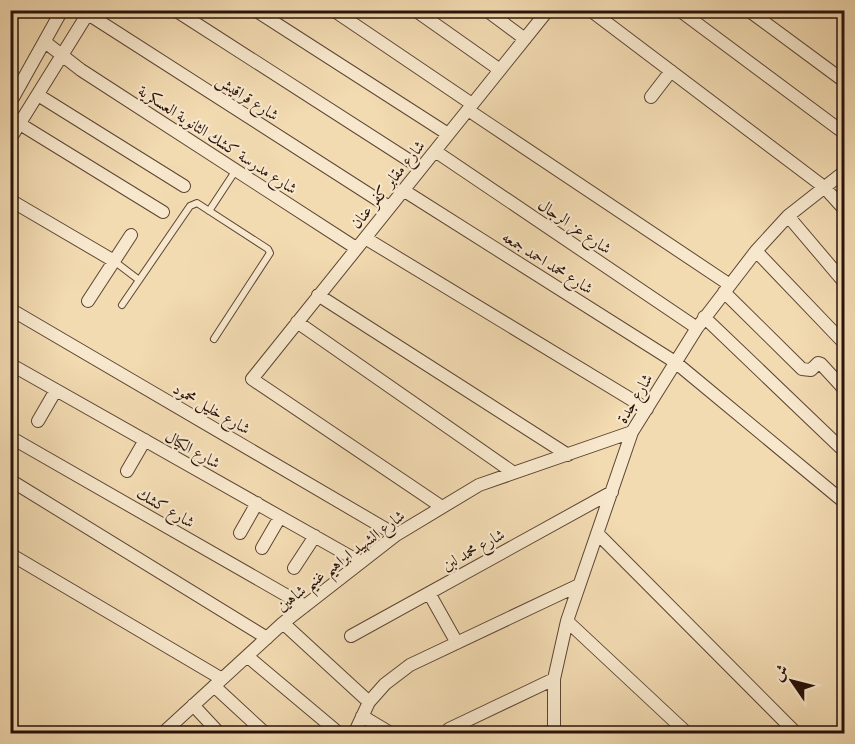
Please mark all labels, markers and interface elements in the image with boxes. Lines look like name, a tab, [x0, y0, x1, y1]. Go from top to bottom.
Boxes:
street label: شارع قراقيش	[211, 70, 283, 128]
street label: شارع مدرسة كشك الثانوية العسكرية	[132, 81, 301, 201]
street label: شارع مقابر كفر عنان	[346, 136, 432, 235]
street label: شارع عز الرجال	[532, 195, 615, 261]
street label: شارع محمد احمد جمعه	[497, 227, 597, 301]
street label: شارع جدة	[612, 370, 660, 429]
street label: شارع خليل محمود	[168, 379, 254, 442]
street label: شارع الكيال	[160, 427, 224, 476]
street label: شارع كشك	[131, 483, 198, 535]
street label: شارع الشهيد ابراهيم غنيم شاهين	[272, 506, 413, 621]
street label: شارع محمد لبن	[439, 524, 510, 578]
north arrow	[762, 651, 822, 711]
text: ش	[768, 661, 792, 685]

